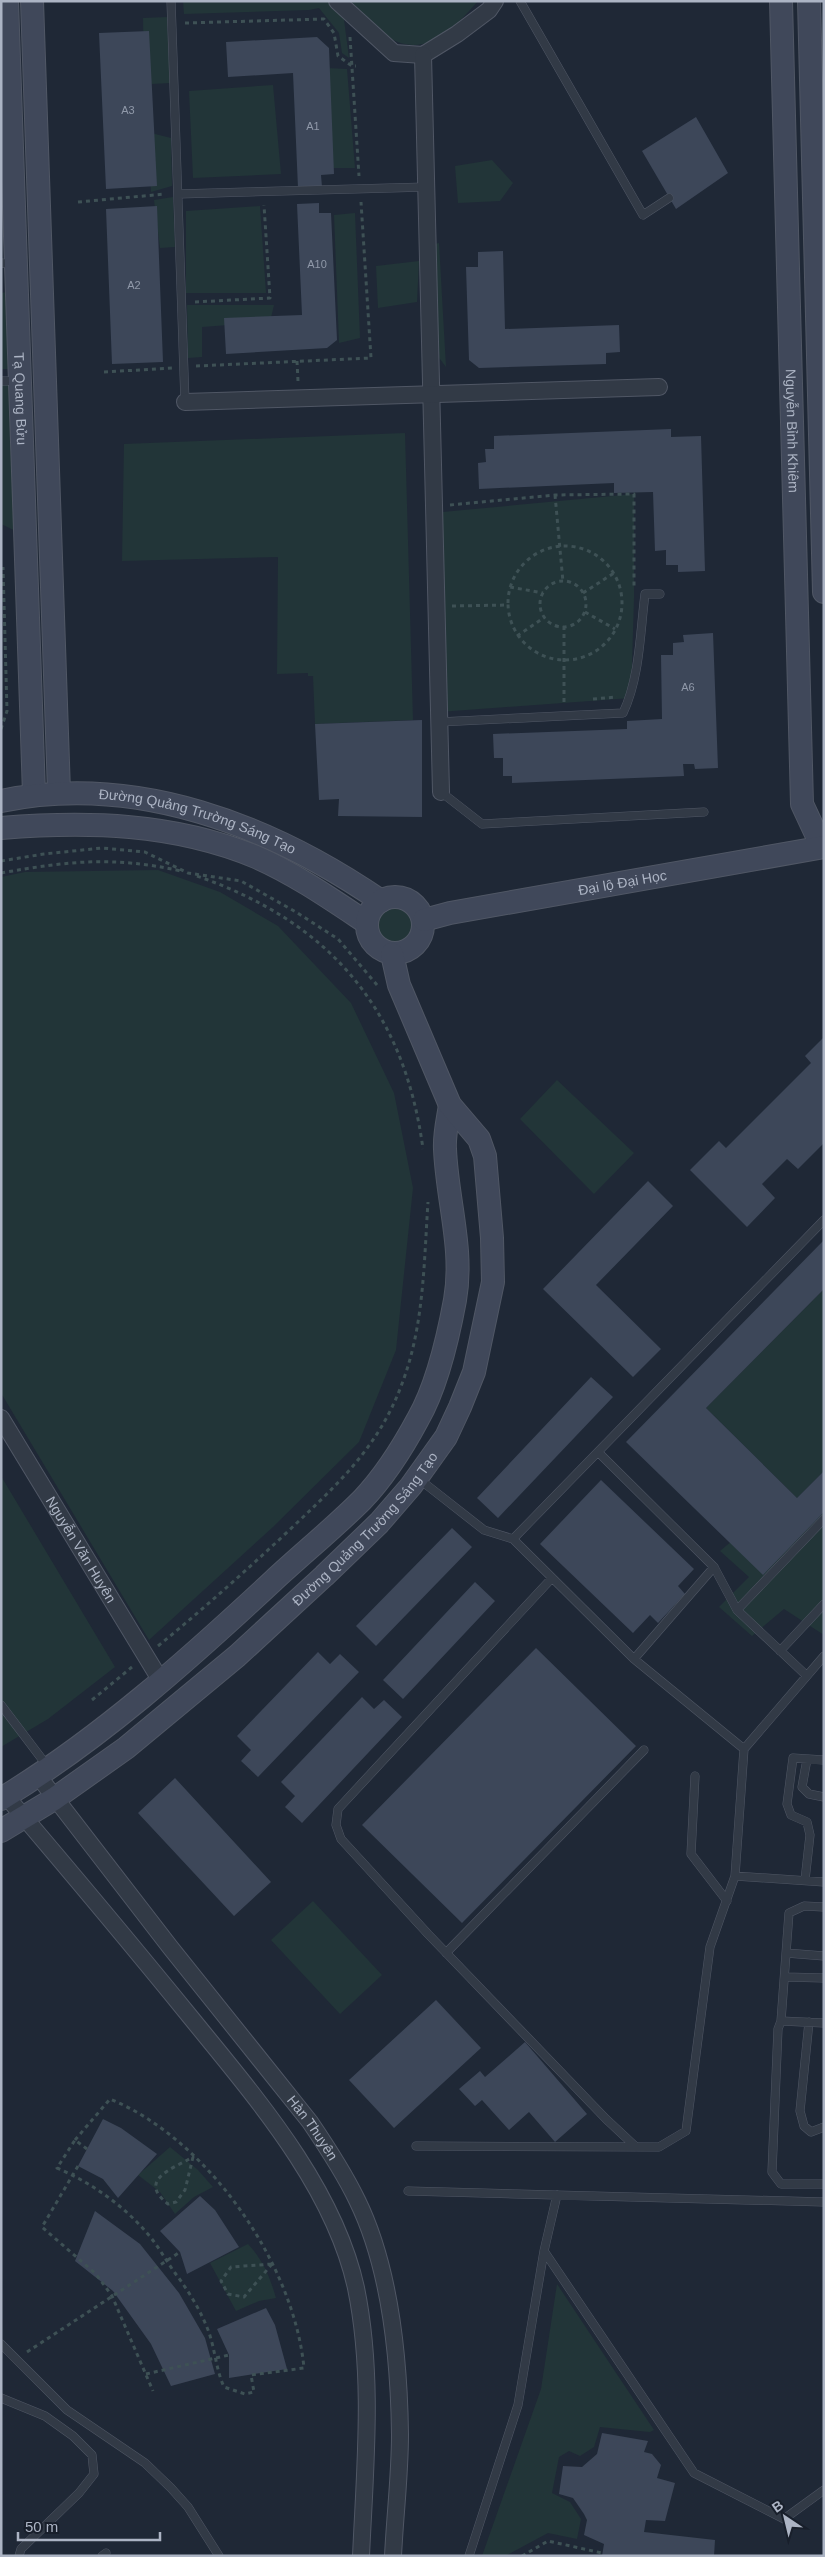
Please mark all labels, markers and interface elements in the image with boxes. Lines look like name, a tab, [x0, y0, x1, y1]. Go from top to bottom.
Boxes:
house number: A3	[121, 104, 135, 116]
house number: A1	[306, 120, 320, 132]
house number: A10	[307, 258, 327, 270]
house number: A2	[127, 279, 141, 291]
street label: Tạ Quang Bửu	[11, 352, 30, 445]
street label: Nguyễn Bỉnh Khiêm	[783, 369, 802, 493]
house number: A6	[681, 681, 695, 693]
street label: Đường Quảng Trường Sáng Tạo	[98, 786, 299, 857]
street label: Đại lộ Đại Học	[577, 867, 668, 898]
street label: Đường Quảng Trường Sáng Tạo	[289, 1449, 441, 1609]
street label: Nguyễn Văn Huyên	[43, 1493, 119, 1606]
street label: Hàn Thuyên	[284, 2092, 341, 2163]
north arrow	[760, 2492, 810, 2542]
text: B	[769, 2497, 786, 2516]
scale bar	[18, 2510, 160, 2542]
text: 50 m	[25, 2518, 58, 2535]

